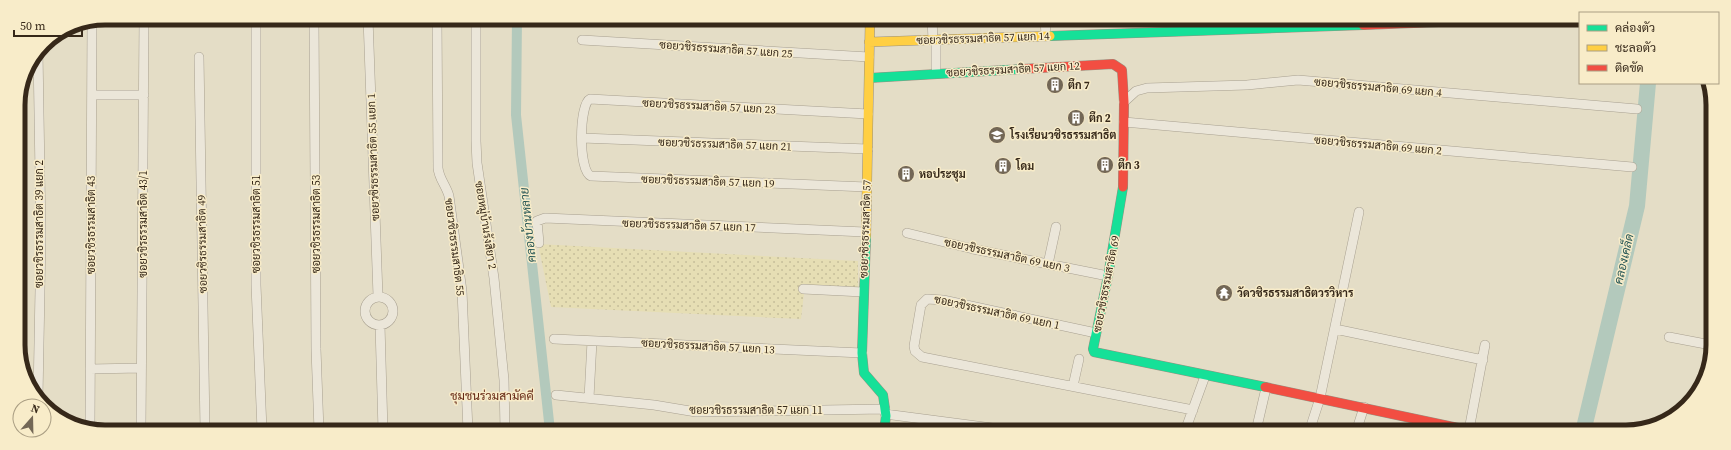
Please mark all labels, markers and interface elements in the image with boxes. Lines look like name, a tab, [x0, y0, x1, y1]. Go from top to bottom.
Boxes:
scale bar	[14, 12, 82, 38]
legend	[1579, 12, 1719, 84]
text: 50 m	[20, 18, 46, 34]
text: คล่องตัว	[1615, 20, 1655, 36]
street label: ซอยวชิรธรรมสาธิต 57 แยก 14	[916, 29, 1051, 48]
street label: ซอยวชิรธรรมสาธิต 57 แยก 25	[659, 37, 794, 62]
text: ชะลอตัว	[1615, 40, 1656, 56]
street label: ซอยวชิรธรรมสาธิต 57 แยก 12	[946, 58, 1081, 80]
text: ติดขัด	[1615, 60, 1644, 76]
street label: ซอยวชิรธรรมสาธิต 69 แยก 4	[1314, 74, 1443, 101]
building icon: ตึก 7	[1045, 75, 1065, 95]
place label: ตึก 7	[1068, 78, 1090, 93]
street label: ซอยวชิรธรรมสาธิต 55 แยก 1	[364, 93, 383, 221]
street label: ซอยวชิรธรรมสาธิต 57 แยก 23	[642, 96, 777, 118]
building icon: ตึก 2	[1066, 108, 1086, 128]
place label: ตึก 2	[1089, 111, 1111, 126]
school or university icon: โรงเรียนวชิรธรรมสาธิต	[987, 125, 1007, 145]
place label: โรงเรียนวชิรธรรมสาธิต	[1009, 127, 1116, 143]
street label: ซอยวชิรธรรมสาธิต 69 แยก 2	[1314, 132, 1443, 159]
street label: ซอยวชิรธรรมสาธิต 57 แยก 21	[658, 135, 792, 154]
building icon: ตึก 3	[1095, 155, 1115, 175]
building icon: โดม	[993, 156, 1013, 176]
place label: โดม	[1015, 158, 1034, 174]
place label: ตึก 3	[1118, 158, 1140, 173]
street label: ซอยวชิรธรรมสาธิต 39 แยก 2	[32, 159, 47, 288]
building icon: หอประชุม	[896, 164, 916, 184]
place label: หอประชุม	[919, 167, 966, 182]
street label: ซอยวชิรธรรมสาธิต 43/1	[136, 170, 151, 278]
street label: ซอยวชิรธรรมสาธิต 57 แยก 19	[641, 172, 775, 191]
street label: ซอยวชิรธรรมสาธิต 53	[309, 174, 324, 273]
street label: ซอยวชิรธรรมสาธิต 43	[84, 175, 99, 274]
street label: ซอยวชิรธรรมสาธิต 51	[249, 175, 264, 273]
street label: ซอยวชิรธรรมสาธิต 57	[856, 179, 875, 278]
street label: ซอยหมู่บ้านรังสิยา 2	[471, 180, 500, 271]
water label: คลองบ้านหลาย	[516, 187, 540, 263]
street label: ซอยวชิรธรรมสาธิต 49	[194, 195, 211, 293]
street label: ซอยวชิรธรรมสาธิต 55	[441, 197, 468, 297]
street label: ซอยวชิรธรรมสาธิต 57 แยก 17	[622, 216, 756, 235]
water label: คลองเคล็ด	[1609, 232, 1638, 286]
street label: ซอยวชิรธรรมสาธิต 69	[1090, 234, 1123, 334]
street label: ซอยวชิรธรรมสาธิต 69 แยก 3	[943, 235, 1072, 276]
temple icon: วัดวชิรธรรมสาธิตวรวิหาร	[1214, 283, 1234, 303]
place label: วัดวชิรธรรมสาธิตวรวิหาร	[1237, 286, 1354, 301]
street label: ซอยวชิรธรรมสาธิต 69 แยก 1	[933, 292, 1061, 333]
street label: ซอยวชิรธรรมสาธิต 57 แยก 13	[641, 336, 776, 358]
district label: ชุมชนร่วมสามัคคี	[450, 388, 534, 405]
north arrow	[12, 398, 52, 438]
text: N	[29, 401, 42, 417]
street label: ซอยวชิรธรรมสาธิต 57 แยก 11	[689, 403, 823, 418]

